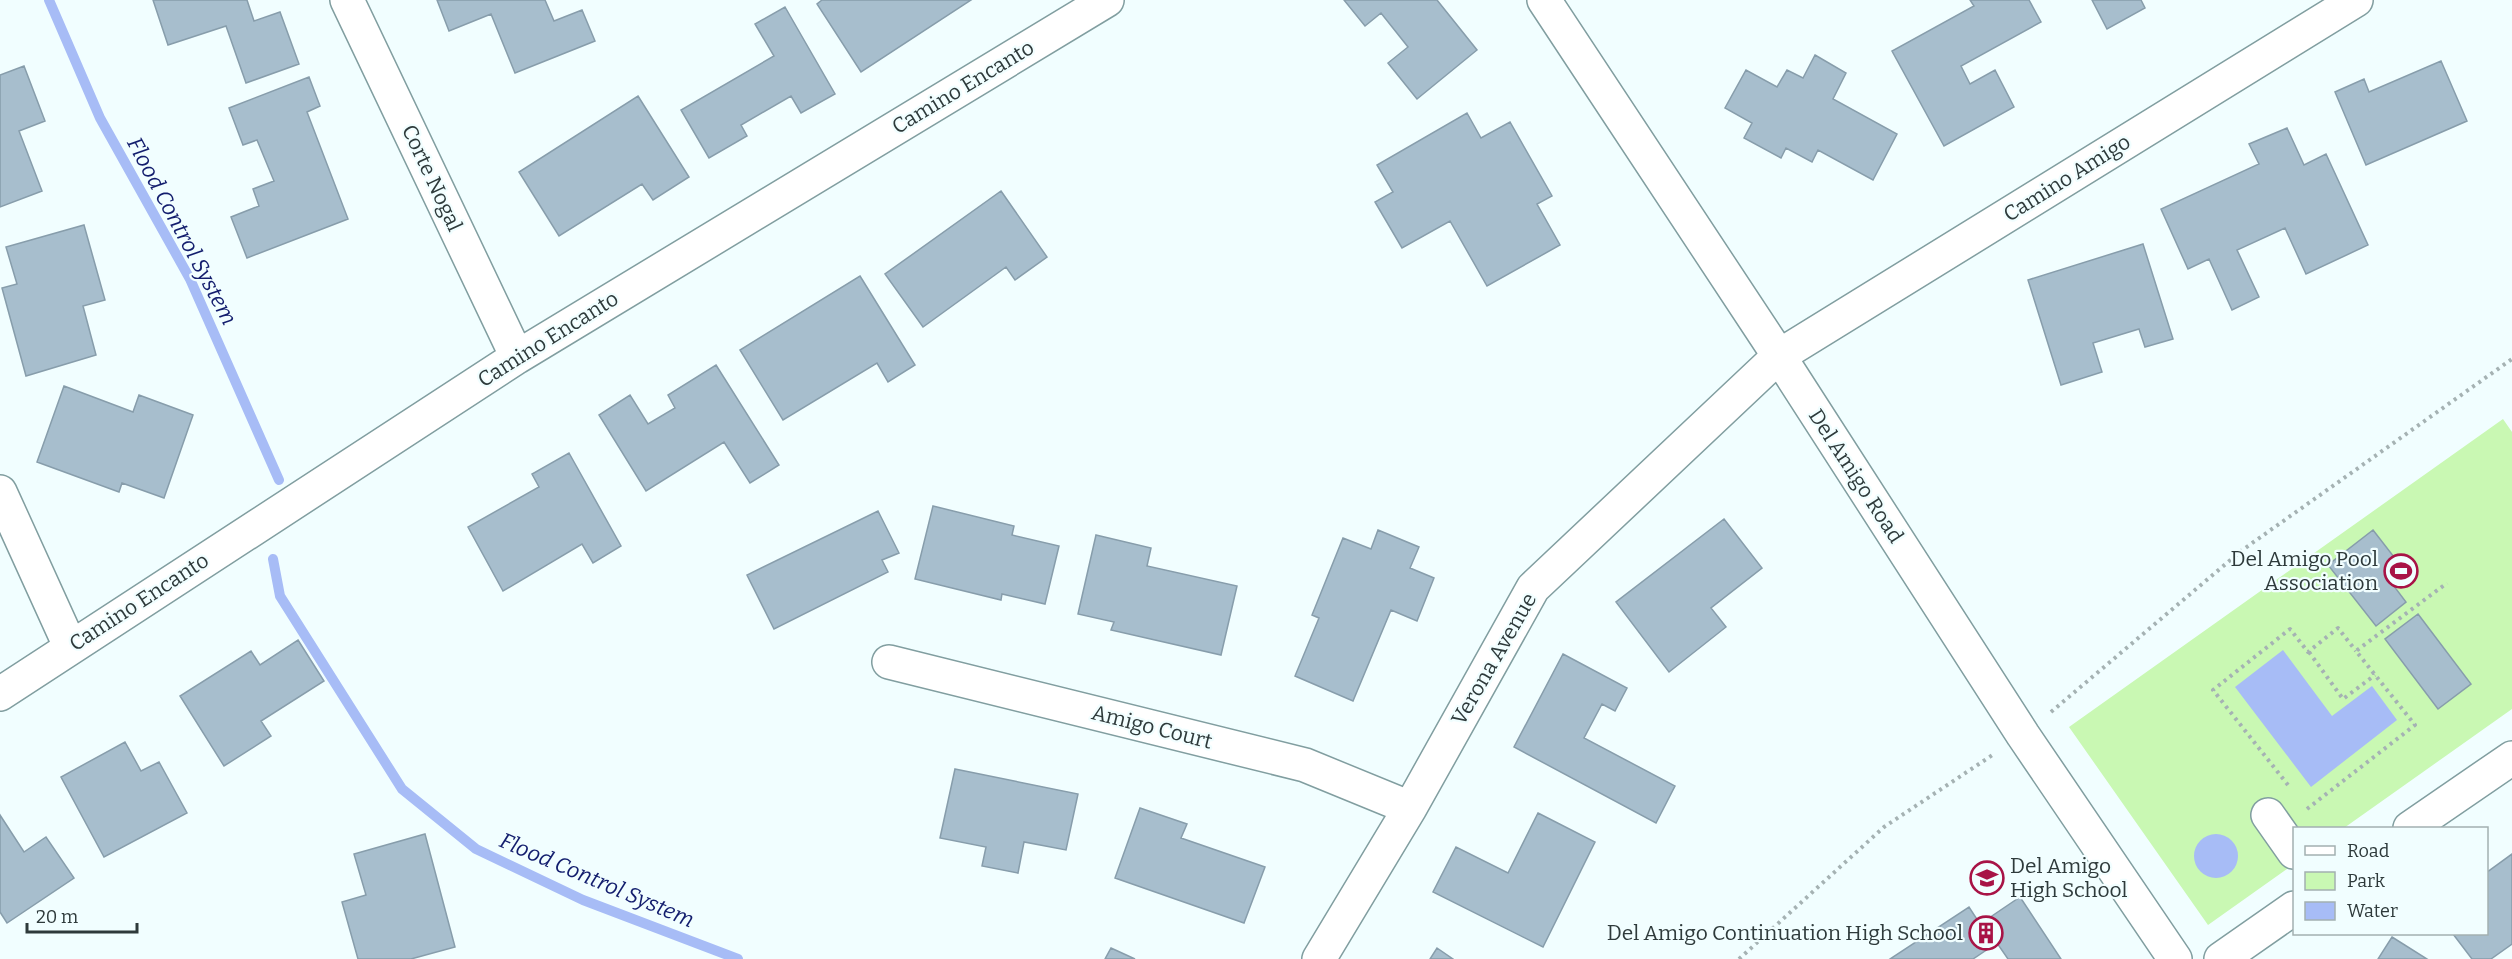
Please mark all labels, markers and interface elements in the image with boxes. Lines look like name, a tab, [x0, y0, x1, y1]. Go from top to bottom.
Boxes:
street label: Camino Encanto	[887, 34, 1039, 140]
street label: Corte Nogal	[396, 121, 468, 235]
street label: Camino Amigo	[1999, 129, 2135, 227]
water label: Flood Control System	[121, 133, 243, 329]
street label: Camino Encanto	[473, 285, 623, 393]
street label: Del Amigo Road	[1803, 404, 1909, 548]
place label: Del Amigo Pool Association	[2230, 546, 2378, 596]
street label: Camino Encanto	[64, 547, 214, 657]
sports icon: Del Amigo Pool Association	[2383, 553, 2419, 589]
street label: Verona Avenue	[1446, 588, 1542, 730]
street label: Amigo Court	[1089, 699, 1215, 755]
water label: Flood Control System	[496, 827, 698, 933]
legend	[2293, 827, 2488, 935]
text: Road	[2347, 840, 2390, 862]
place label: Del Amigo High School	[2010, 853, 2128, 903]
school or university icon: Del Amigo High School	[1969, 860, 2005, 896]
text: Park	[2347, 870, 2386, 892]
scale bar	[27, 896, 136, 934]
text: Water	[2347, 900, 2398, 922]
text: 20 m	[36, 906, 78, 928]
building icon: Del Amigo Continuation High School	[1968, 915, 2004, 951]
place label: Del Amigo Continuation High School	[1607, 920, 1963, 946]

